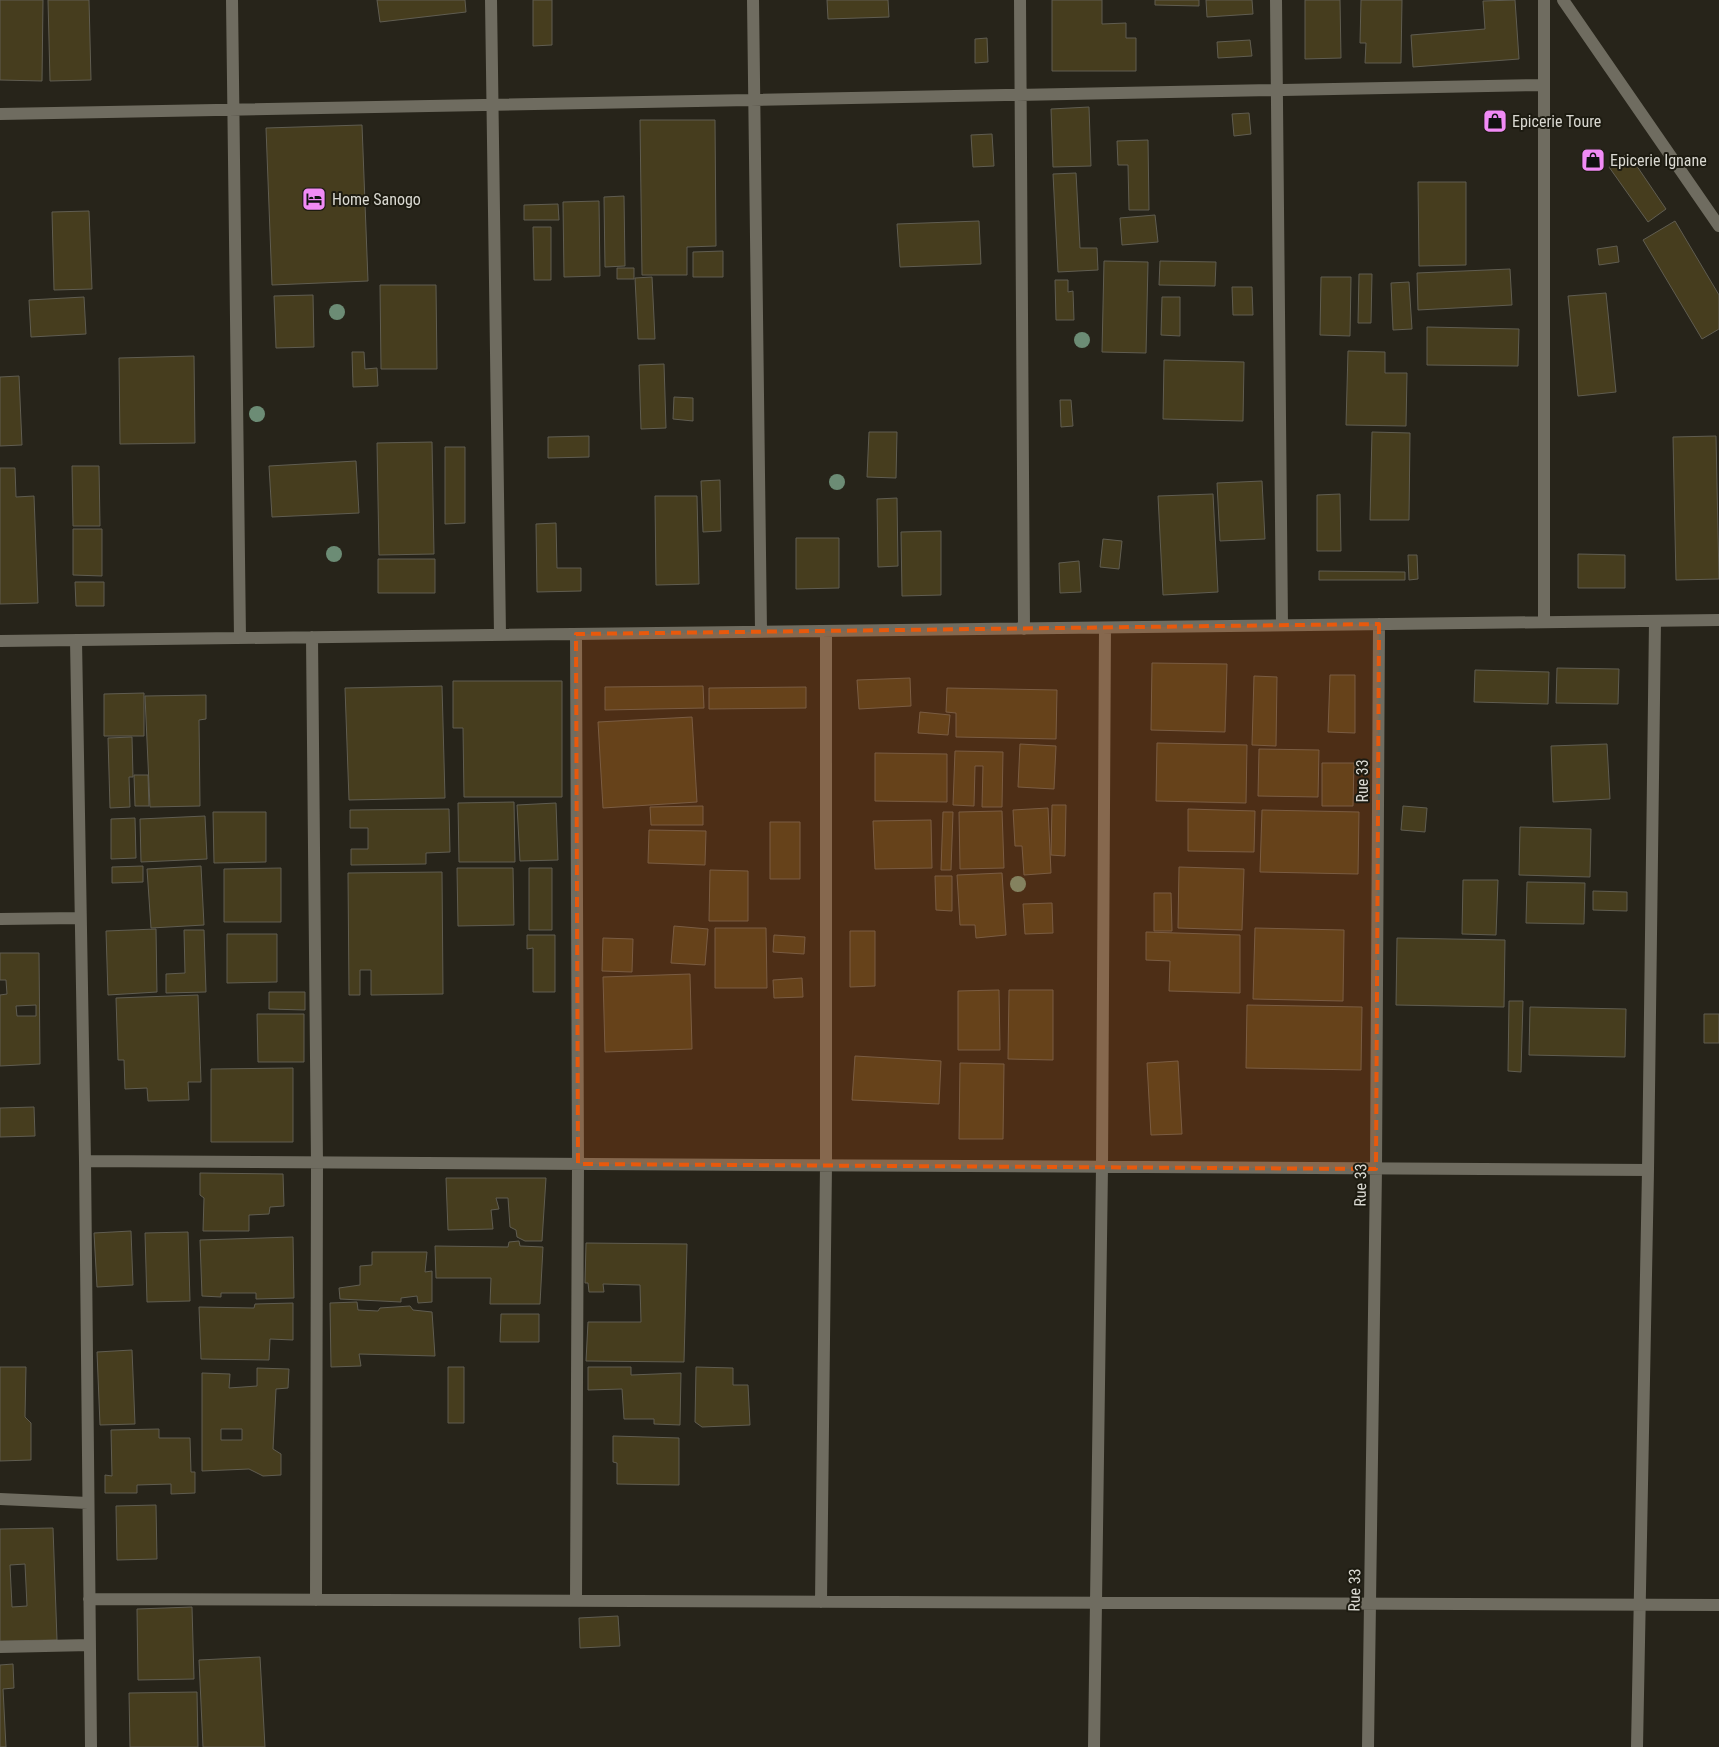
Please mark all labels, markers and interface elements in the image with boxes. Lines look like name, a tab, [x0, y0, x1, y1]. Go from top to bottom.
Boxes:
shop icon: Epicerie Toure	[1482, 108, 1508, 134]
place label: Epicerie Toure	[1512, 112, 1601, 131]
shop icon: Epicerie Ignane	[1580, 147, 1606, 173]
place label: Epicerie Ignane	[1610, 151, 1707, 170]
hotel icon: Home Sanogo	[301, 186, 327, 212]
place label: Home Sanogo	[332, 190, 421, 209]
street label: Rue 33	[1353, 759, 1372, 803]
street label: Rue 33	[1351, 1163, 1370, 1207]
street label: Rue 33	[1345, 1568, 1364, 1612]

